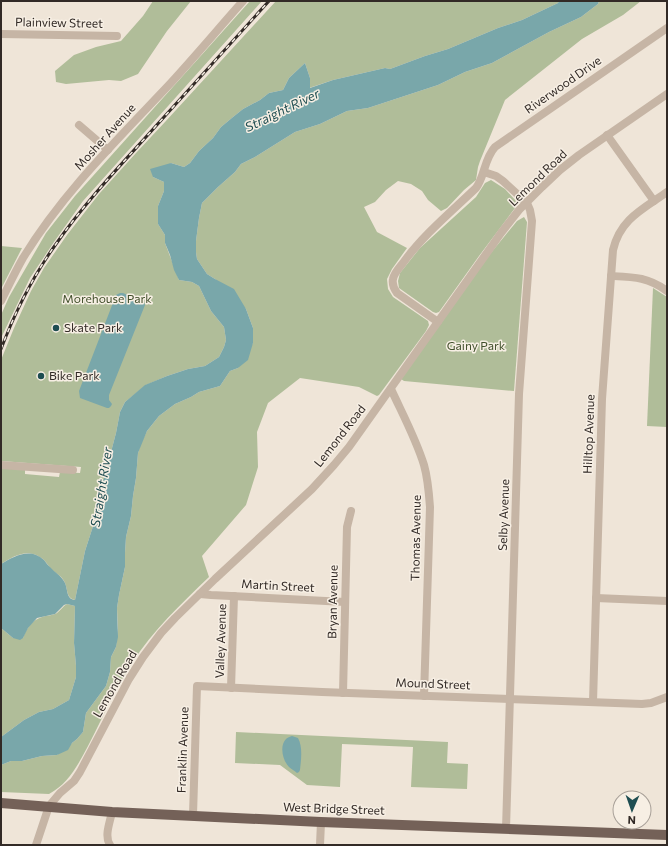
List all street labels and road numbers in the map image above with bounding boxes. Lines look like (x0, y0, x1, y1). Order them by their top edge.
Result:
street label: Plainview Street (15, 14, 103, 30)
street label: Riverwood Drive (521, 53, 603, 116)
street label: Mosher Avenue (71, 100, 138, 172)
street label: Lemond Road (505, 146, 569, 208)
street label: Hilltop Avenue (580, 394, 596, 474)
street label: Lemond Road (311, 401, 368, 469)
street label: Selby Avenue (495, 479, 511, 551)
street label: Thomas Avenue (407, 495, 423, 581)
street label: Bryan Avenue (324, 565, 340, 639)
street label: Martin Street (241, 576, 315, 594)
street label: Valley Avenue (212, 603, 228, 679)
street label: Lemond Road (89, 647, 139, 719)
street label: Mound Street (395, 675, 471, 691)
street label: Franklin Avenue (173, 707, 191, 793)
street label: West Bridge Street (283, 799, 385, 817)

